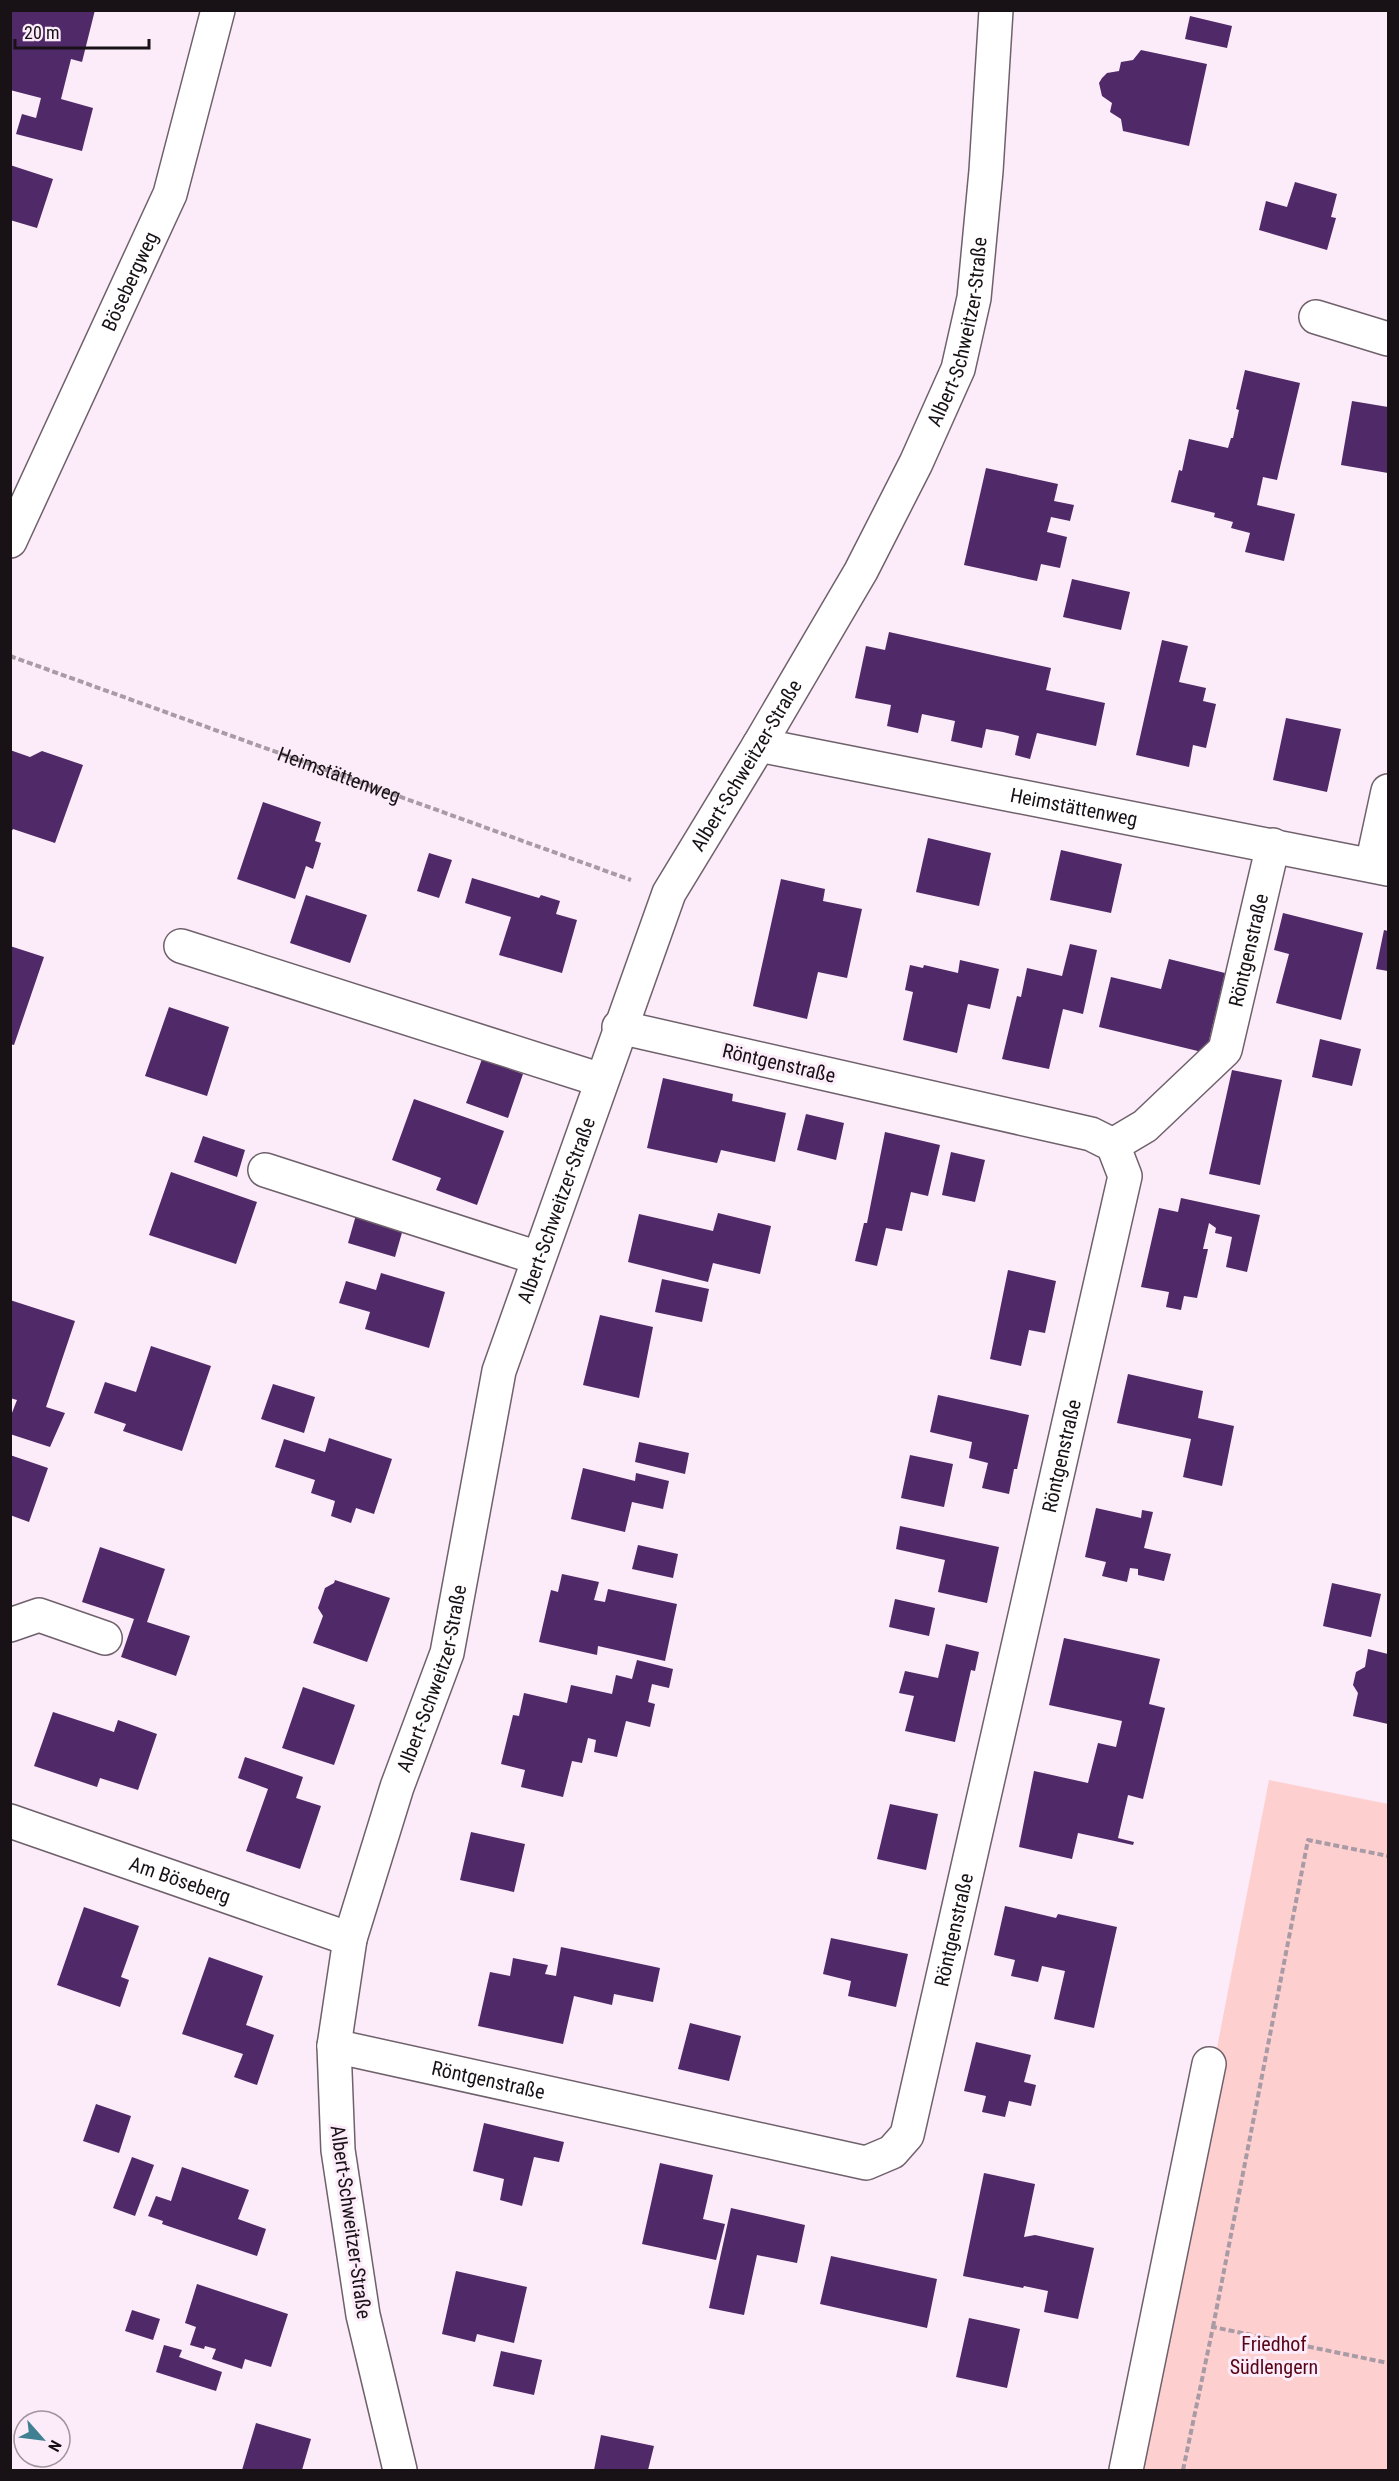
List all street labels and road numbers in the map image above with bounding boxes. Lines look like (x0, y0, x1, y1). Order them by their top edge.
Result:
street label: Bösebergweg (97, 228, 163, 335)
street label: Albert-Schweitzer-Straße (922, 236, 992, 430)
street label: Albert-Schweitzer-Straße (686, 675, 807, 855)
street label: Heimstättenweg (274, 742, 404, 808)
street label: Heimstättenweg (1008, 783, 1140, 831)
street label: Röntgenstraße (1224, 891, 1273, 1009)
street label: Röntgenstraße (720, 1038, 838, 1088)
street label: Albert-Schweitzer-Straße (512, 1114, 600, 1306)
street label: Röntgenstraße (1037, 1397, 1086, 1515)
street label: Albert-Schweitzer-Straße (392, 1583, 471, 1776)
street label: Am Böseberg (126, 1851, 234, 1909)
street label: Röntgenstraße (929, 1871, 978, 1989)
street label: Röntgenstraße (429, 2056, 547, 2104)
street label: Albert-Schweitzer-Straße (326, 2124, 376, 2320)

